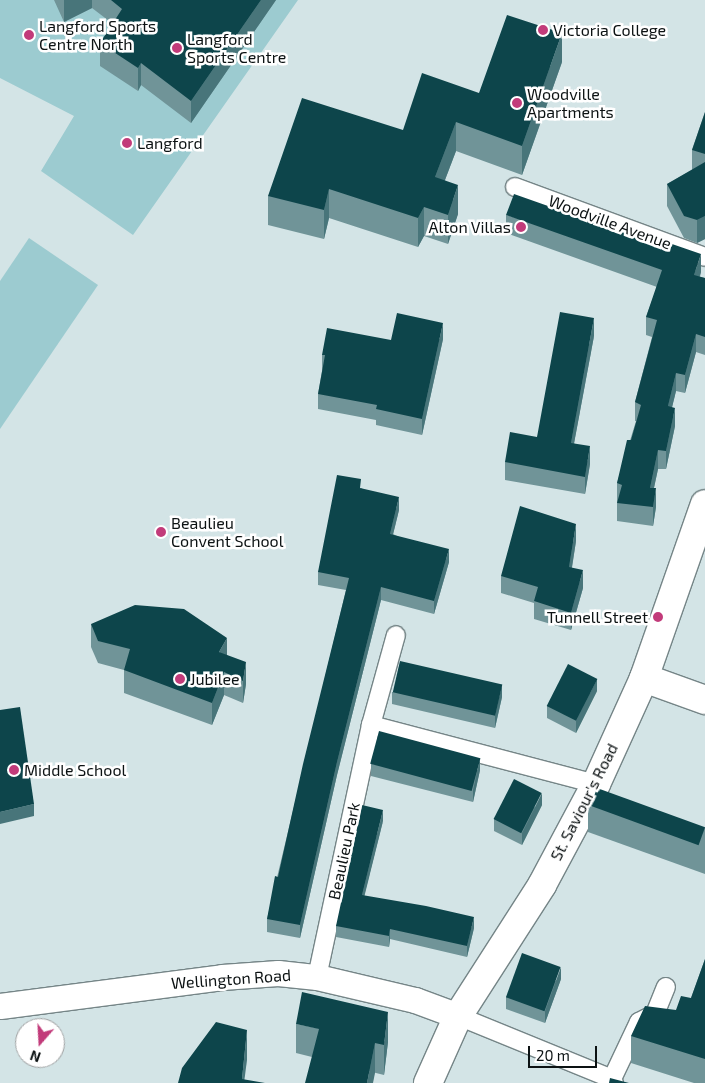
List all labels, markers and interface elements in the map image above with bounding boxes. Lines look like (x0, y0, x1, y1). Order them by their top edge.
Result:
place label: Langford Sports Centre North (39, 16, 156, 54)
place label: Victoria College (553, 20, 666, 40)
marker: Victoria College (537, 24, 549, 36)
marker: Langford Sports Centre North (23, 29, 35, 41)
place label: Langford Sports Centre (187, 29, 286, 67)
marker: Langford Sports Centre (171, 42, 183, 54)
place label: Woodville Apartments (527, 84, 614, 122)
marker: Woodville Apartments (511, 97, 523, 109)
place label: Langford (137, 133, 203, 153)
marker: Langford (121, 137, 133, 149)
street label: Woodville Avenue (546, 191, 674, 253)
place label: Alton Villas (428, 217, 511, 237)
marker: Alton Villas (515, 221, 527, 233)
place label: Beaulieu Convent School (171, 513, 283, 551)
marker: Beaulieu Convent School (155, 526, 167, 538)
place label: Tunnell Street (546, 607, 648, 627)
marker: Tunnell Street (652, 611, 664, 623)
place label: Jubilee (190, 669, 240, 689)
marker: Jubilee (174, 673, 186, 685)
street label: St. Saviour's Road (546, 740, 622, 864)
place label: Middle School (24, 760, 126, 780)
marker: Middle School (8, 764, 20, 776)
street label: Beaulieu Park (324, 801, 364, 901)
street label: Wellington Road (170, 965, 292, 993)
north arrow (15, 1018, 65, 1068)
scale bar (530, 1036, 599, 1068)
text: 20 m (536, 1046, 570, 1064)
text: N (28, 1047, 43, 1066)

